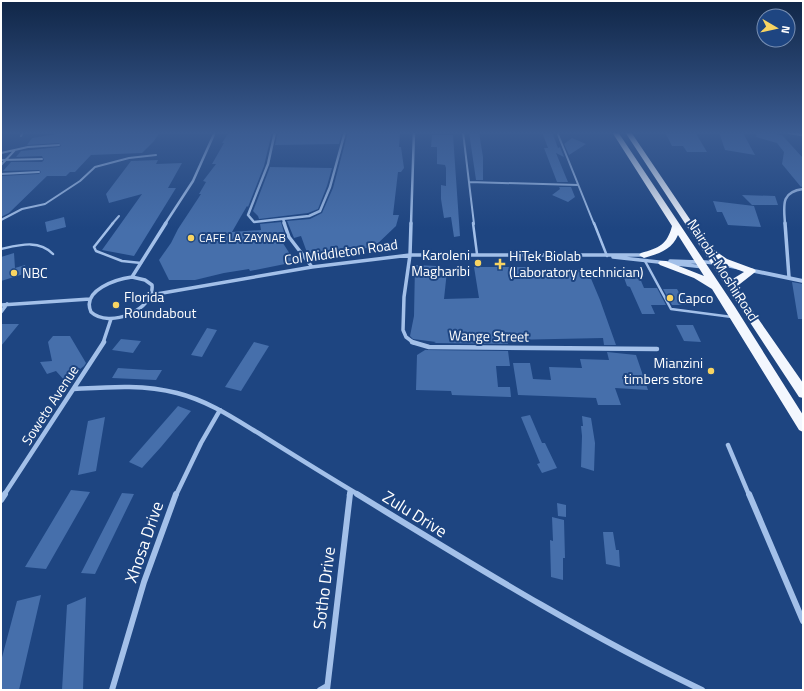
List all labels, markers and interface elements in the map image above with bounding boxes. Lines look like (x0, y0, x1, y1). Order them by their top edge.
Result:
north arrow (756, 8, 796, 48)
text: N (777, 25, 794, 35)
street label: Nairobi-Moshi Road (683, 215, 764, 325)
place label: CAFE LA ZAYNAB (199, 228, 286, 247)
marker: CAFE LA ZAYNAB (186, 233, 196, 243)
street label: Col Middleton Road (283, 233, 399, 270)
place label: Karoleni Magharibi (411, 244, 470, 281)
place label: HiTek Biolab (Laboratory technician) (509, 245, 644, 282)
marker: Karoleni Magharibi (473, 258, 483, 268)
marker: HiTek Biolab (Laboratory technician) (494, 258, 506, 270)
place label: NBC (22, 262, 48, 283)
marker: NBC (9, 268, 19, 278)
place label: Florida Roundabout (124, 286, 196, 323)
place label: Capco (678, 287, 713, 308)
marker: Capco (665, 293, 675, 303)
marker: Florida Roundabout (111, 300, 121, 310)
street label: Wange Street (449, 324, 529, 347)
place label: Mianzini timbers store (624, 352, 703, 389)
street label: Soweto Avenue (16, 361, 83, 449)
marker: Mianzini timbers store (706, 366, 716, 376)
street label: Zulu Drive (378, 484, 452, 544)
street label: Xhosa Drive (118, 498, 170, 586)
street label: Sotho Drive (306, 545, 342, 631)

